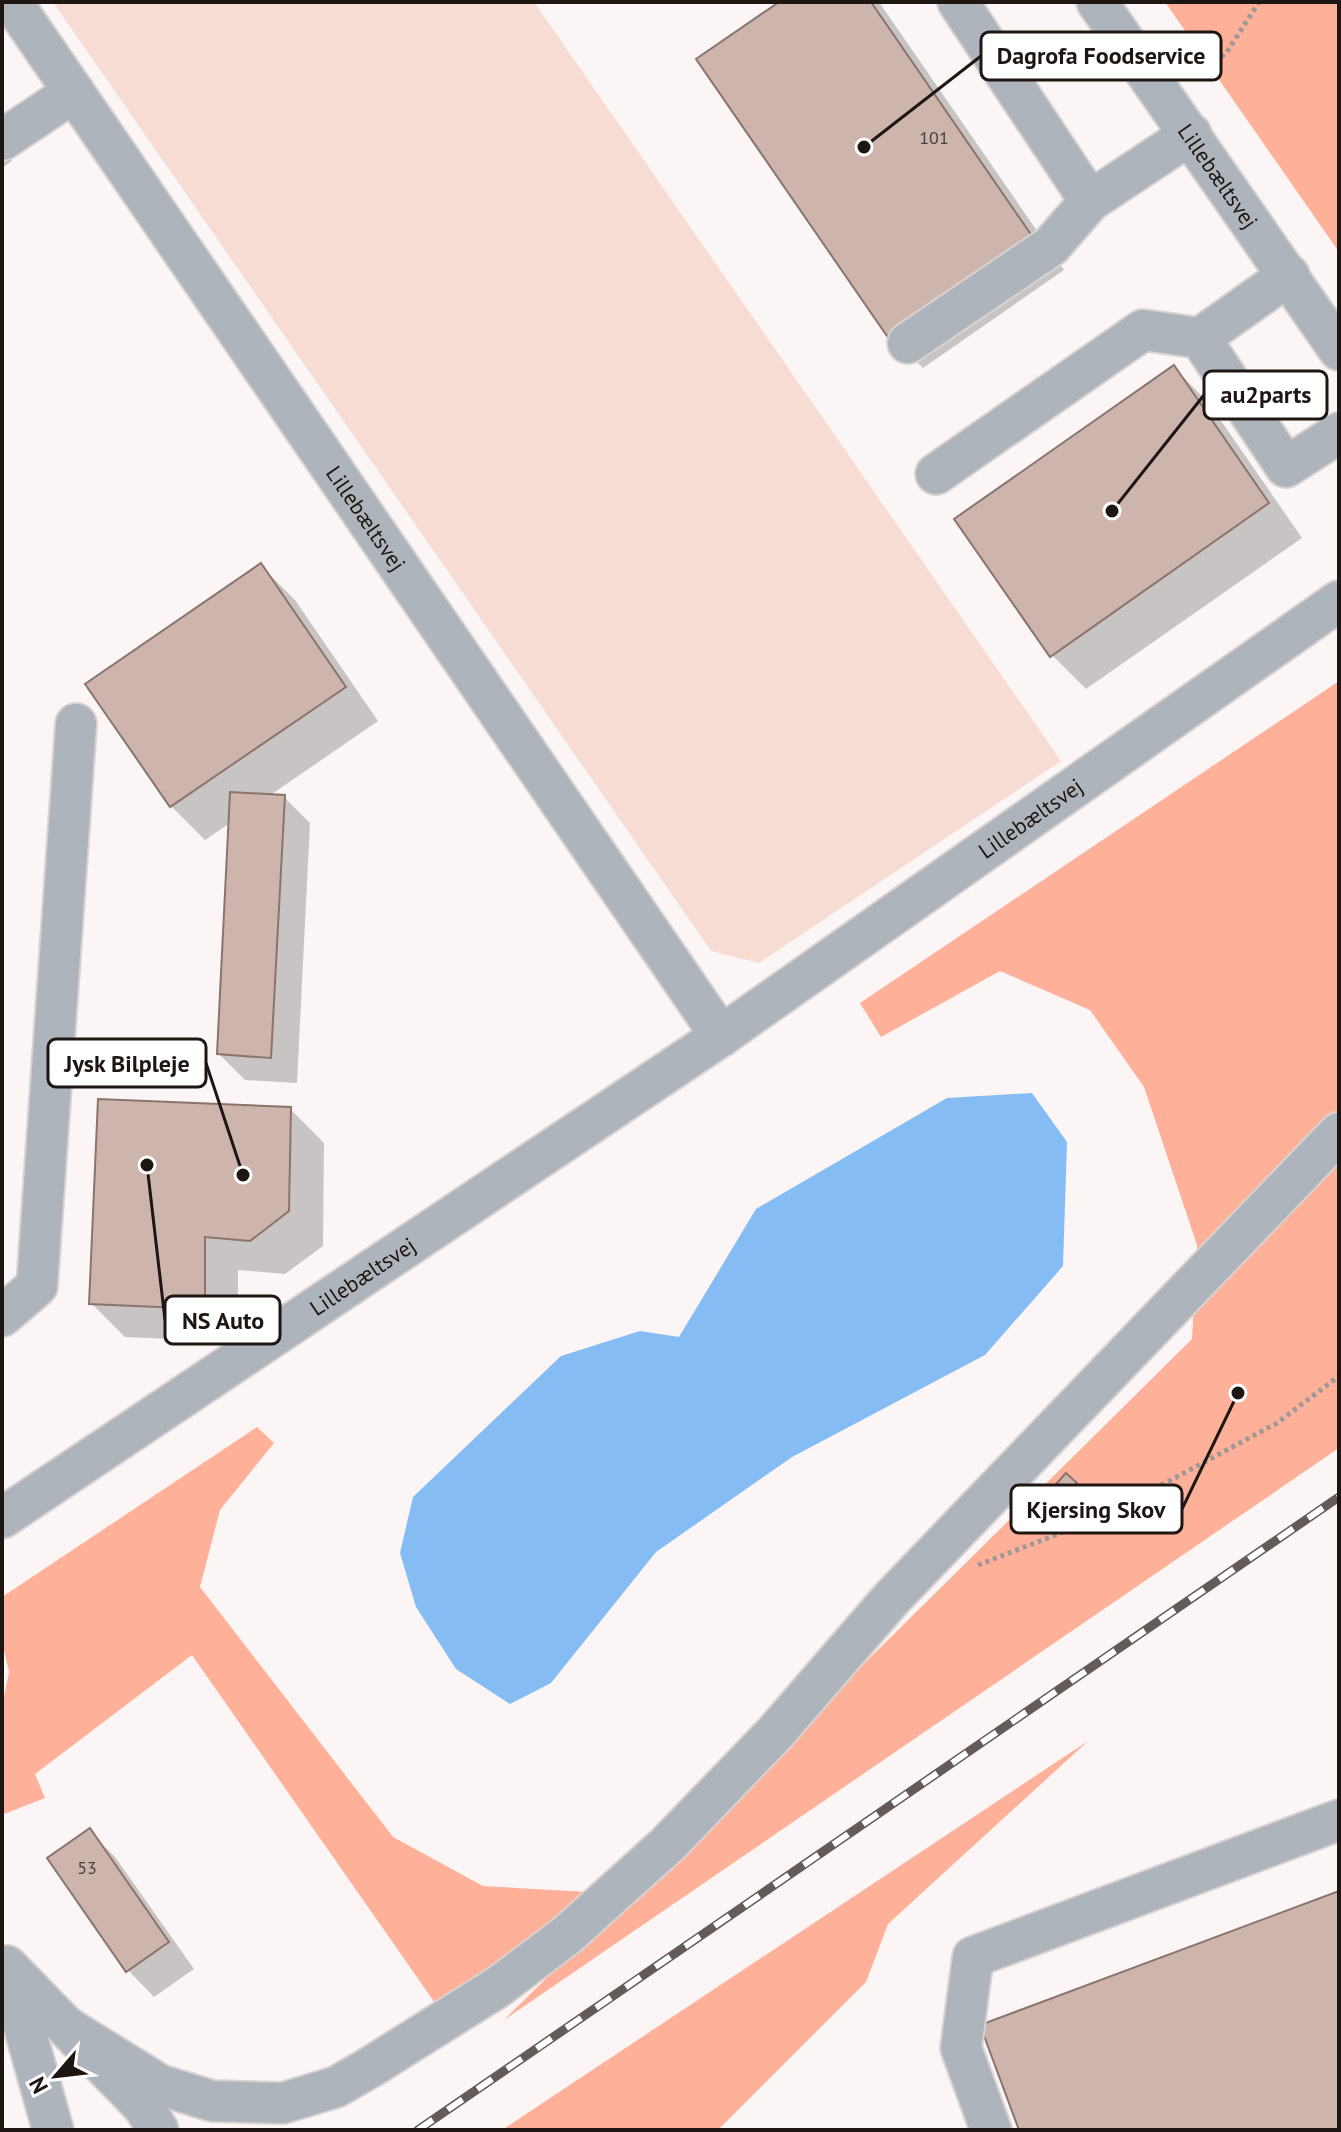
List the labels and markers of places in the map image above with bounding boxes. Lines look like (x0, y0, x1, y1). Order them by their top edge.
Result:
callout: Dagrofa Foodservice (981, 32, 1221, 80)
callout: au2parts (1204, 371, 1327, 419)
callout: Jysk Bilpleje (48, 1039, 206, 1087)
callout: NS Auto (165, 1296, 280, 1344)
callout: Kjersing Skov (1011, 1485, 1182, 1533)

